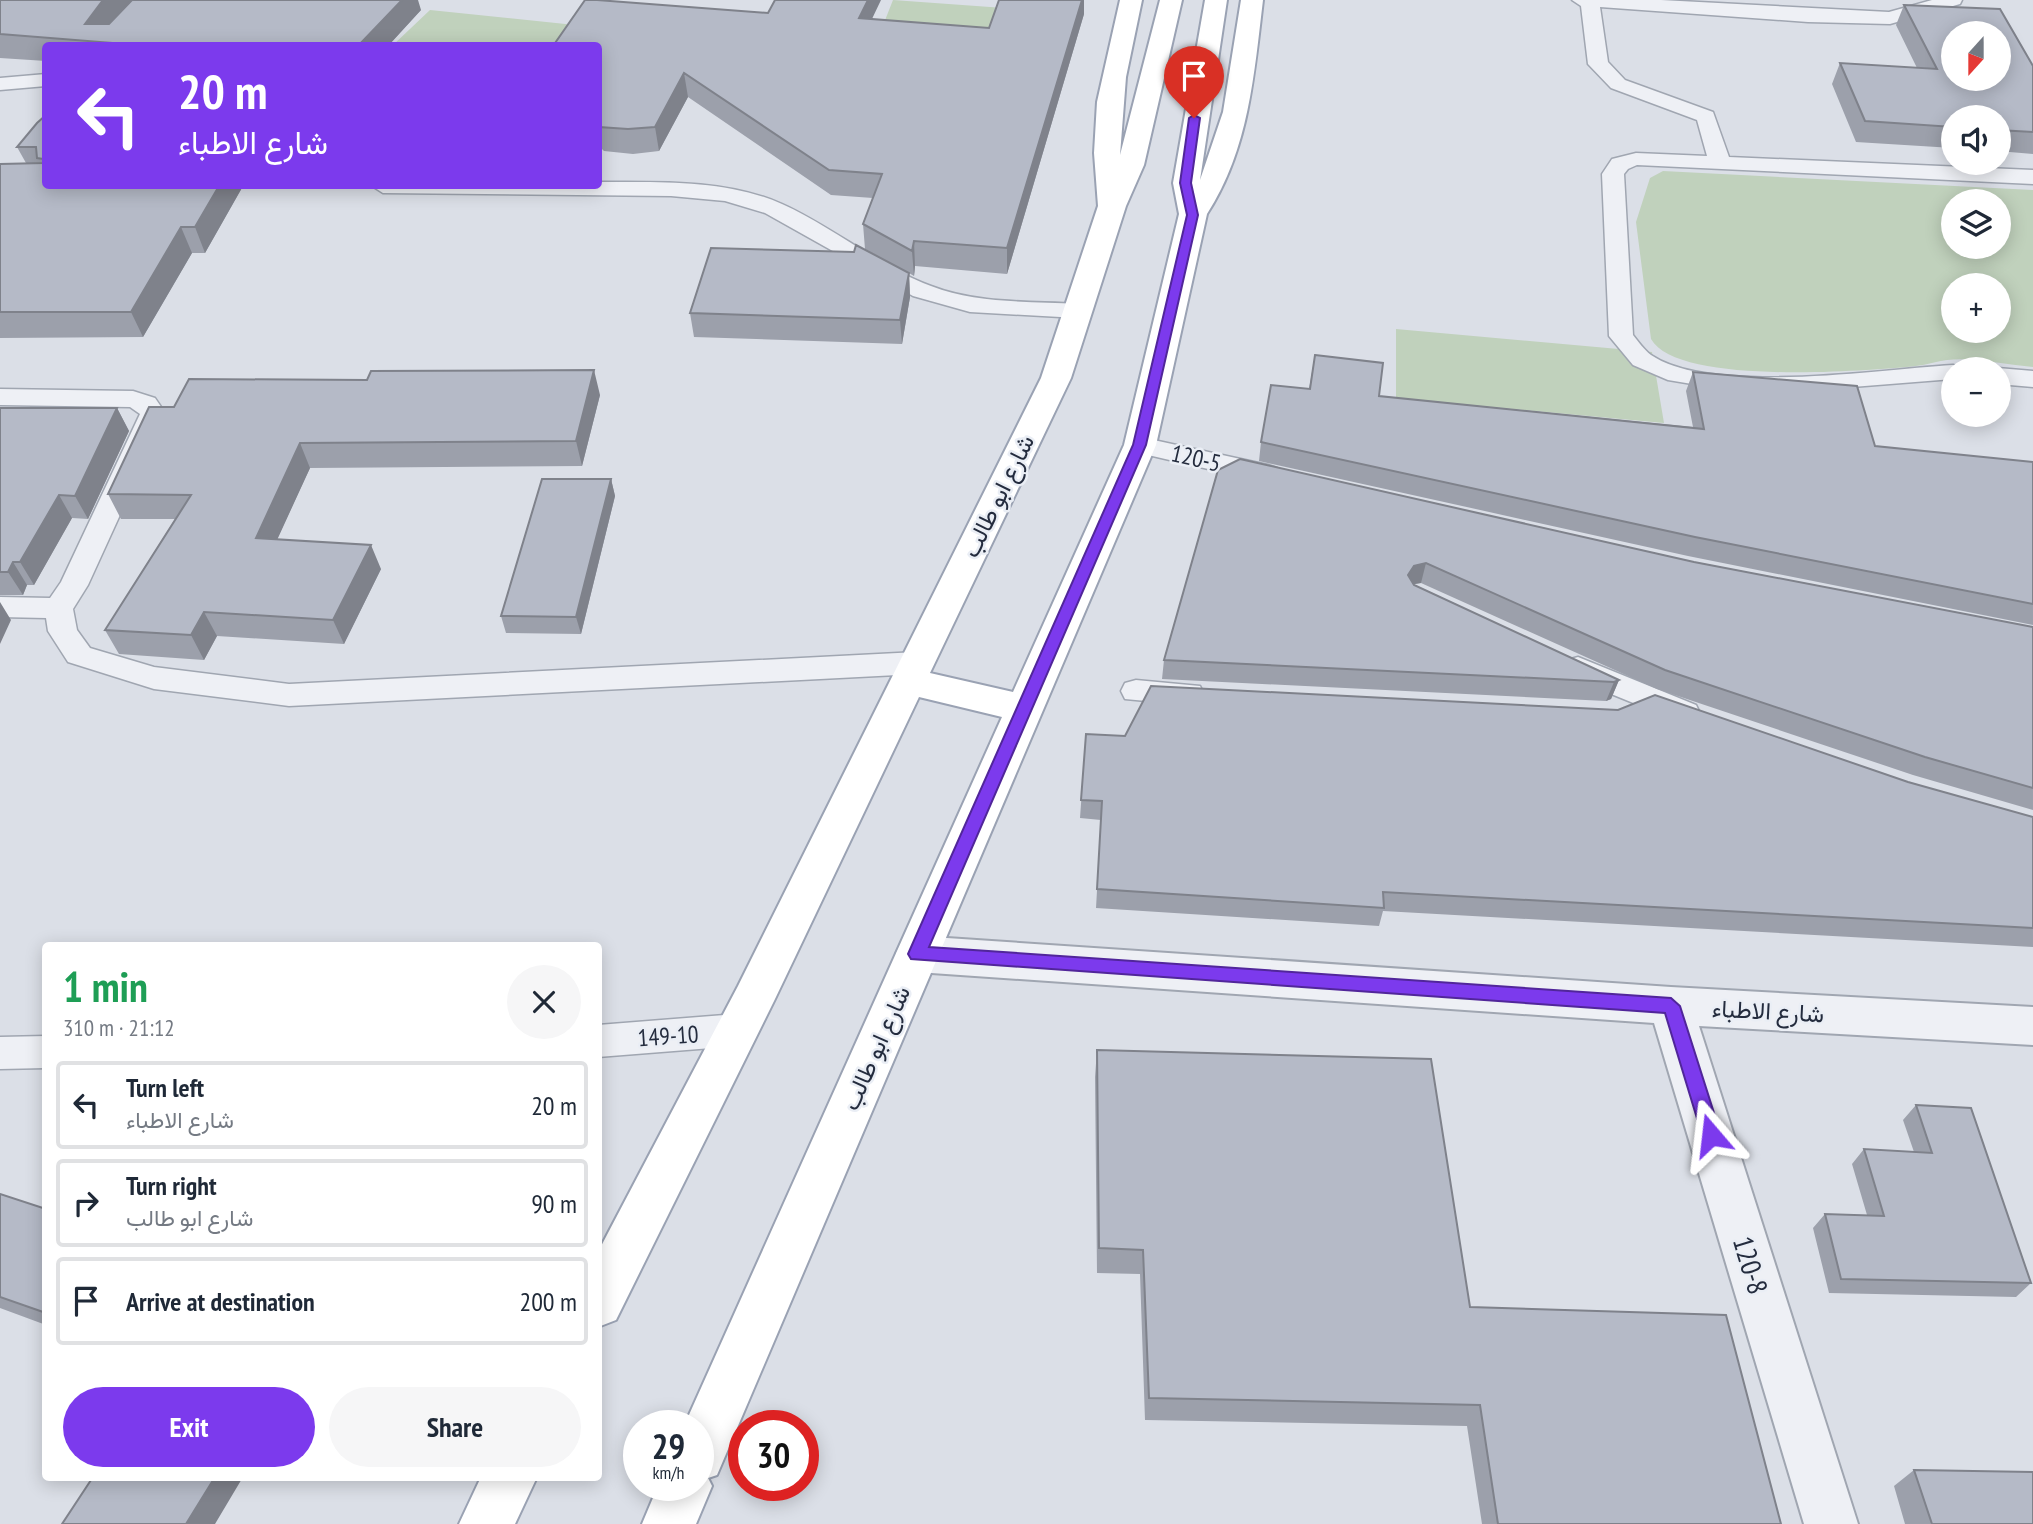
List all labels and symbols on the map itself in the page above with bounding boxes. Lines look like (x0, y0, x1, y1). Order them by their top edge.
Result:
north arrow (1941, 21, 2011, 91)
pin (1164, 46, 1224, 118)
street label: شارع ابو طالب (955, 429, 1042, 563)
street label: 120-5 (1168, 437, 1224, 479)
street label: شارع ابو طالب (835, 981, 918, 1115)
street label: شارع الاطباء (1711, 993, 1825, 1030)
street label: 149-10 (637, 1018, 699, 1054)
position arrow (1674, 1098, 1748, 1172)
street label: 120-8 (1725, 1232, 1777, 1298)
speed limit sign: 30 (728, 1410, 819, 1501)

